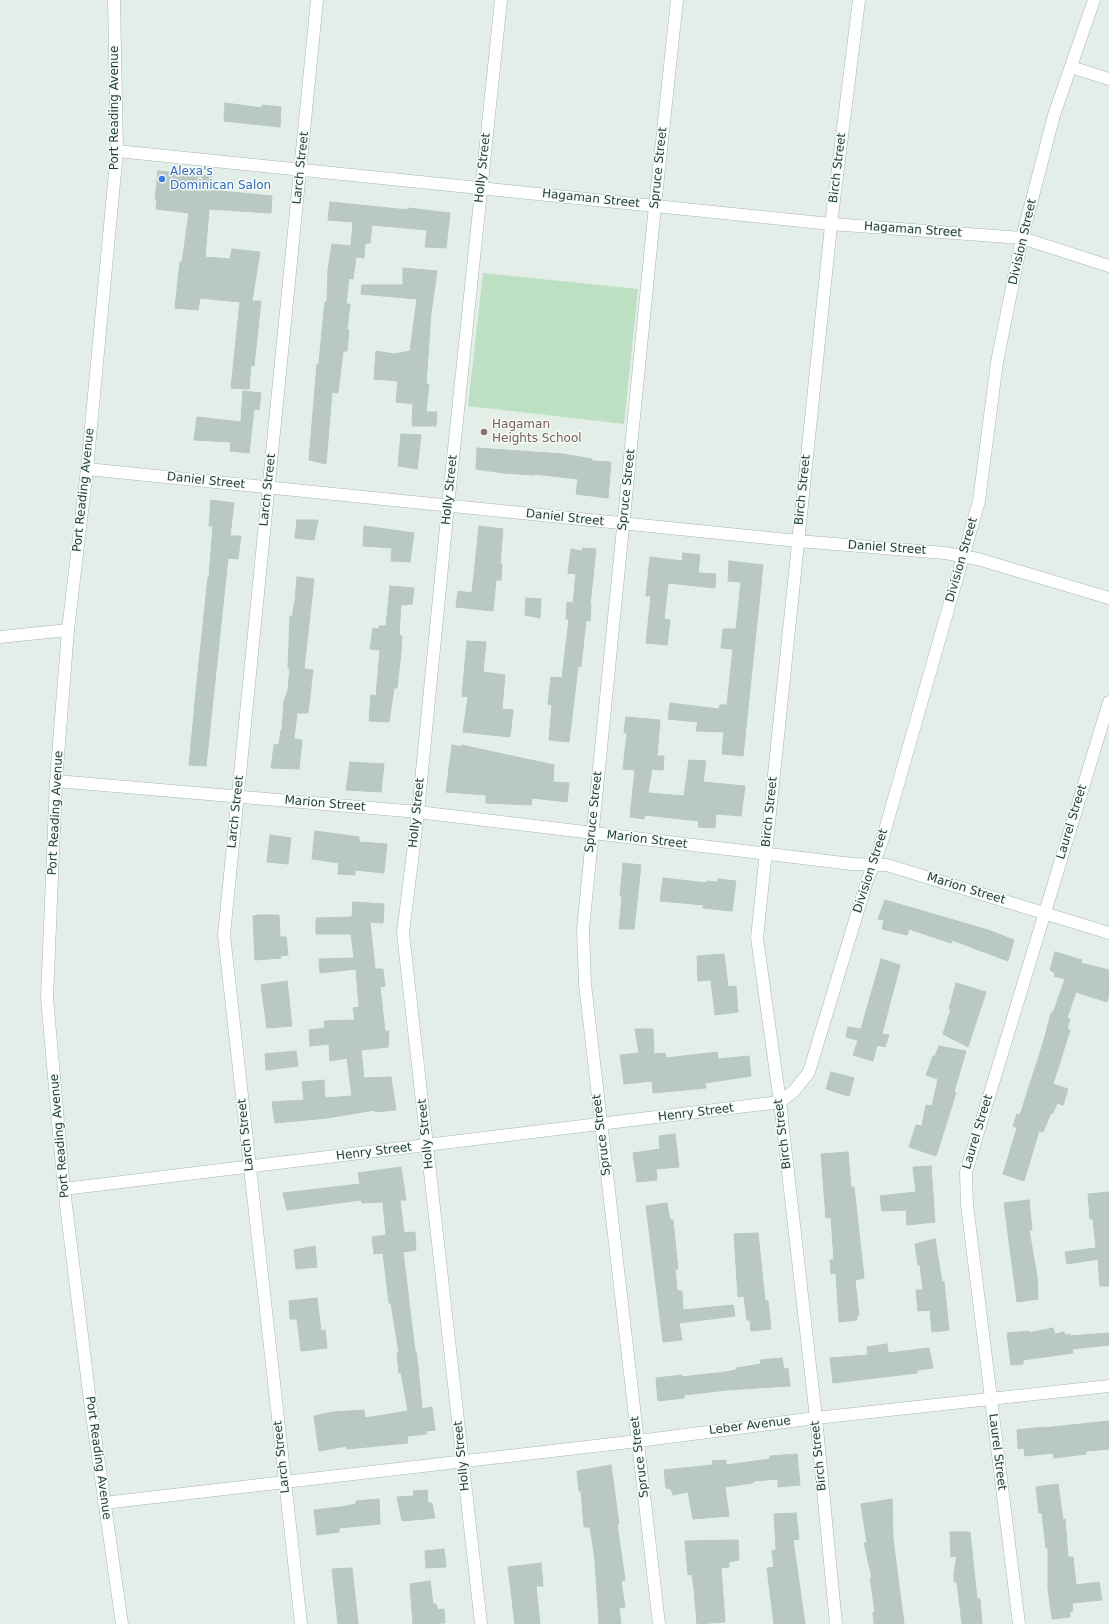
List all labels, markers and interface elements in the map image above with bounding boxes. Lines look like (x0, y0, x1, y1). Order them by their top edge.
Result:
street label: Port Reading Avenue (108, 46, 122, 170)
street label: Spruce Street (648, 126, 670, 210)
street label: Larch Street (290, 131, 312, 205)
street label: Holly Street (472, 132, 494, 204)
street label: Birch Street (827, 132, 849, 204)
place label: Alexa's Dominican Salon (170, 165, 271, 193)
marker: Alexa's Dominican Salon (157, 174, 167, 184)
street label: Hagaman Street (541, 187, 641, 211)
street label: Division Street (1006, 198, 1040, 286)
street label: Hagaman Street (863, 219, 963, 241)
place label: Hagaman Heights School (492, 418, 582, 446)
street label: Port Reading Avenue (70, 427, 98, 553)
marker: Hagaman Heights School (479, 427, 489, 437)
street label: Spruce Street (616, 448, 638, 532)
street label: Larch Street (257, 453, 279, 527)
street label: Holly Street (439, 454, 461, 526)
street label: Birch Street (792, 454, 814, 526)
street label: Daniel Street (166, 470, 246, 492)
street label: Daniel Street (525, 507, 605, 529)
street label: Division Street (943, 516, 981, 604)
street label: Daniel Street (847, 538, 927, 558)
street label: Port Reading Avenue (46, 750, 66, 876)
street label: Spruce Street (583, 770, 605, 854)
street label: Larch Street (225, 775, 247, 849)
street label: Birch Street (759, 776, 781, 848)
street label: Holly Street (406, 777, 428, 849)
street label: Laurel Street (1054, 783, 1090, 861)
street label: Marion Street (284, 793, 366, 815)
street label: Division Street (851, 827, 891, 915)
street label: Marion Street (606, 828, 688, 852)
street label: Marion Street (925, 870, 1007, 908)
street label: Port Reading Avenue (47, 1073, 73, 1199)
street label: Spruce Street (590, 1093, 614, 1177)
street label: Laurel Street (960, 1093, 996, 1171)
street label: Larch Street (235, 1098, 257, 1172)
street label: Holly Street (415, 1098, 437, 1170)
street label: Birch Street (772, 1098, 794, 1170)
street label: Henry Street (657, 1101, 735, 1125)
street label: Henry Street (335, 1140, 413, 1164)
street label: Port Reading Avenue (82, 1395, 114, 1521)
street label: Laurel Street (985, 1413, 1009, 1491)
street label: Leber Avenue (708, 1414, 792, 1438)
street label: Spruce Street (628, 1415, 652, 1499)
street label: Larch Street (271, 1420, 293, 1494)
street label: Holly Street (451, 1420, 473, 1492)
street label: Birch Street (808, 1420, 830, 1492)

